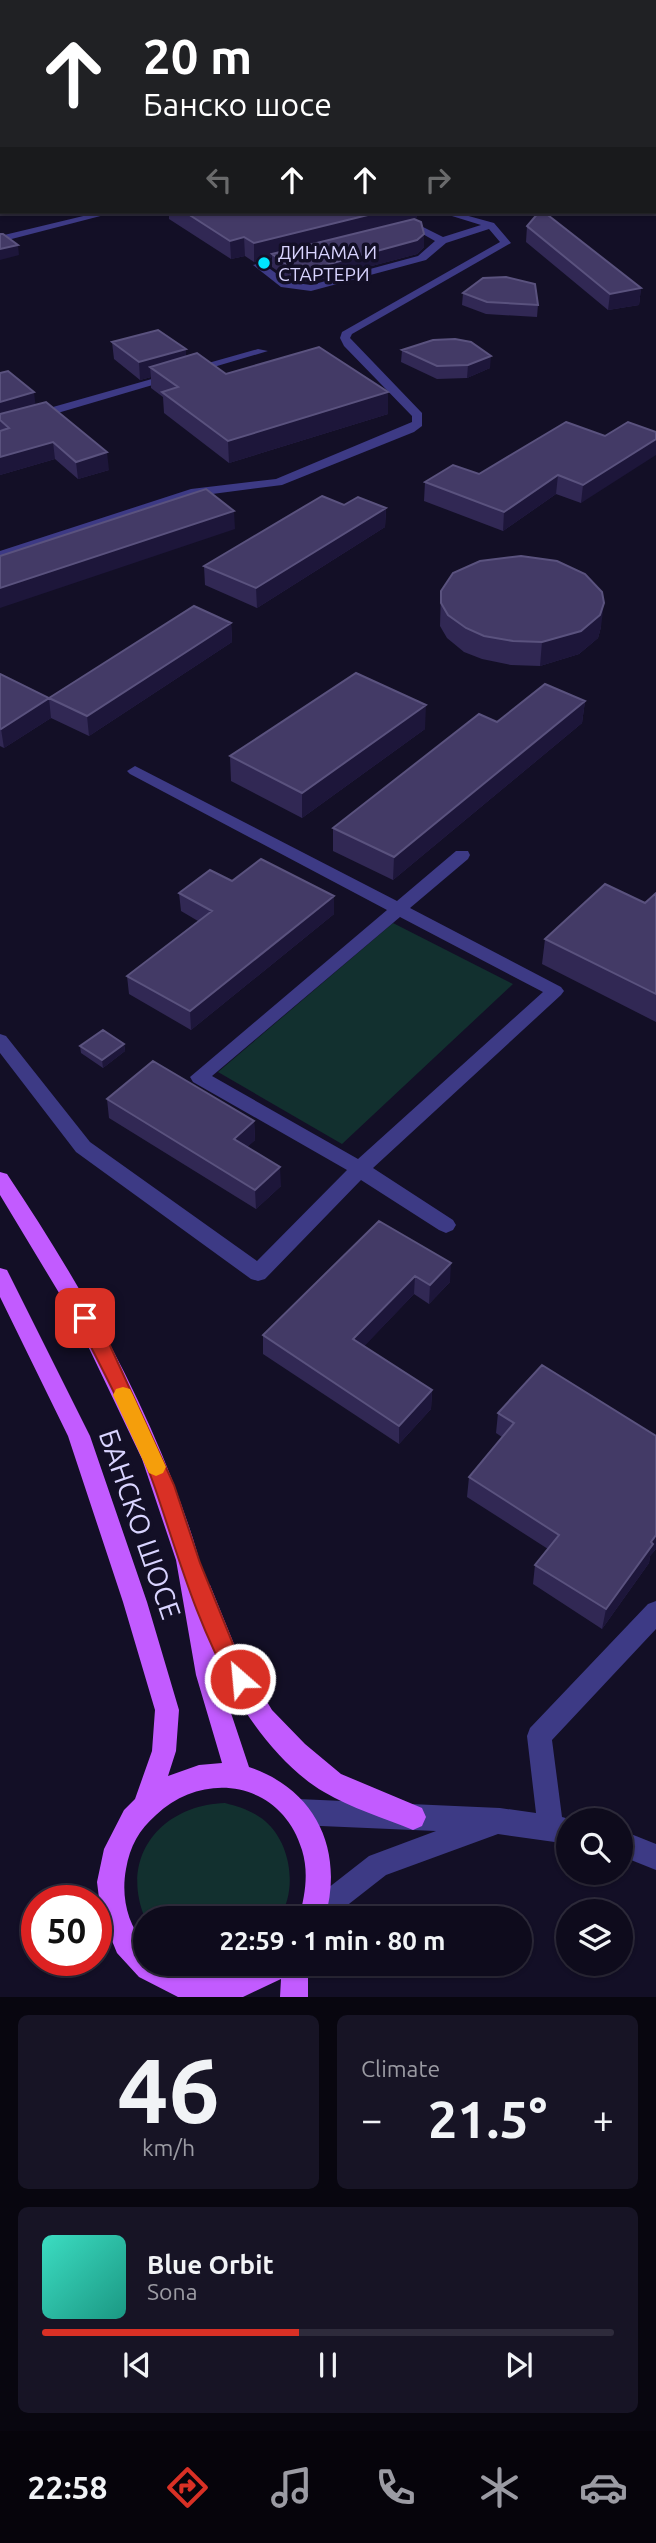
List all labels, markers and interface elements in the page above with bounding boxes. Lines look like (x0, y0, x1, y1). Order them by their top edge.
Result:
icon: ahead (28, 28, 119, 119)
text: 20 m (143, 28, 252, 83)
text: Банско шосе (143, 86, 332, 122)
icon: left (200, 161, 238, 199)
icon: ahead (273, 161, 311, 199)
icon: ahead (346, 161, 384, 199)
icon: right (419, 161, 457, 199)
place label: ДИНАМА И СТАРТЕРИ (278, 241, 377, 285)
marker: ДИНАМА И СТАРТЕРИ (256, 255, 272, 271)
pin (55, 1288, 115, 1348)
icon: arrive (66, 1299, 104, 1337)
street label: БАНСКО ШОСЕ (94, 1425, 187, 1623)
position arrow (203, 1642, 277, 1716)
map controls (556, 1808, 633, 1976)
button: search (556, 1808, 633, 1885)
speed limit sign: 50 (21, 1885, 112, 1976)
button: layers (556, 1899, 633, 1976)
text: 22:59 · 1 min · 80 m (219, 1926, 446, 1955)
text: 46 (117, 2038, 220, 2140)
text: Climate (361, 2056, 440, 2081)
text: 21.5° (428, 2090, 547, 2148)
text: − (361, 2098, 382, 2140)
text: + (593, 2098, 614, 2140)
text: km/h (142, 2135, 195, 2160)
text: Blue Orbit (147, 2250, 274, 2279)
text: Sona (147, 2279, 197, 2304)
icon: previous (118, 2346, 156, 2384)
icon: pause (309, 2346, 347, 2384)
icon: next (500, 2346, 538, 2384)
icon: directions (163, 2463, 212, 2512)
icon: music (267, 2463, 316, 2512)
icon: phone (371, 2463, 420, 2512)
icon: climate (475, 2463, 524, 2512)
icon: car (579, 2463, 628, 2512)
text: 22:58 (28, 2469, 108, 2505)

